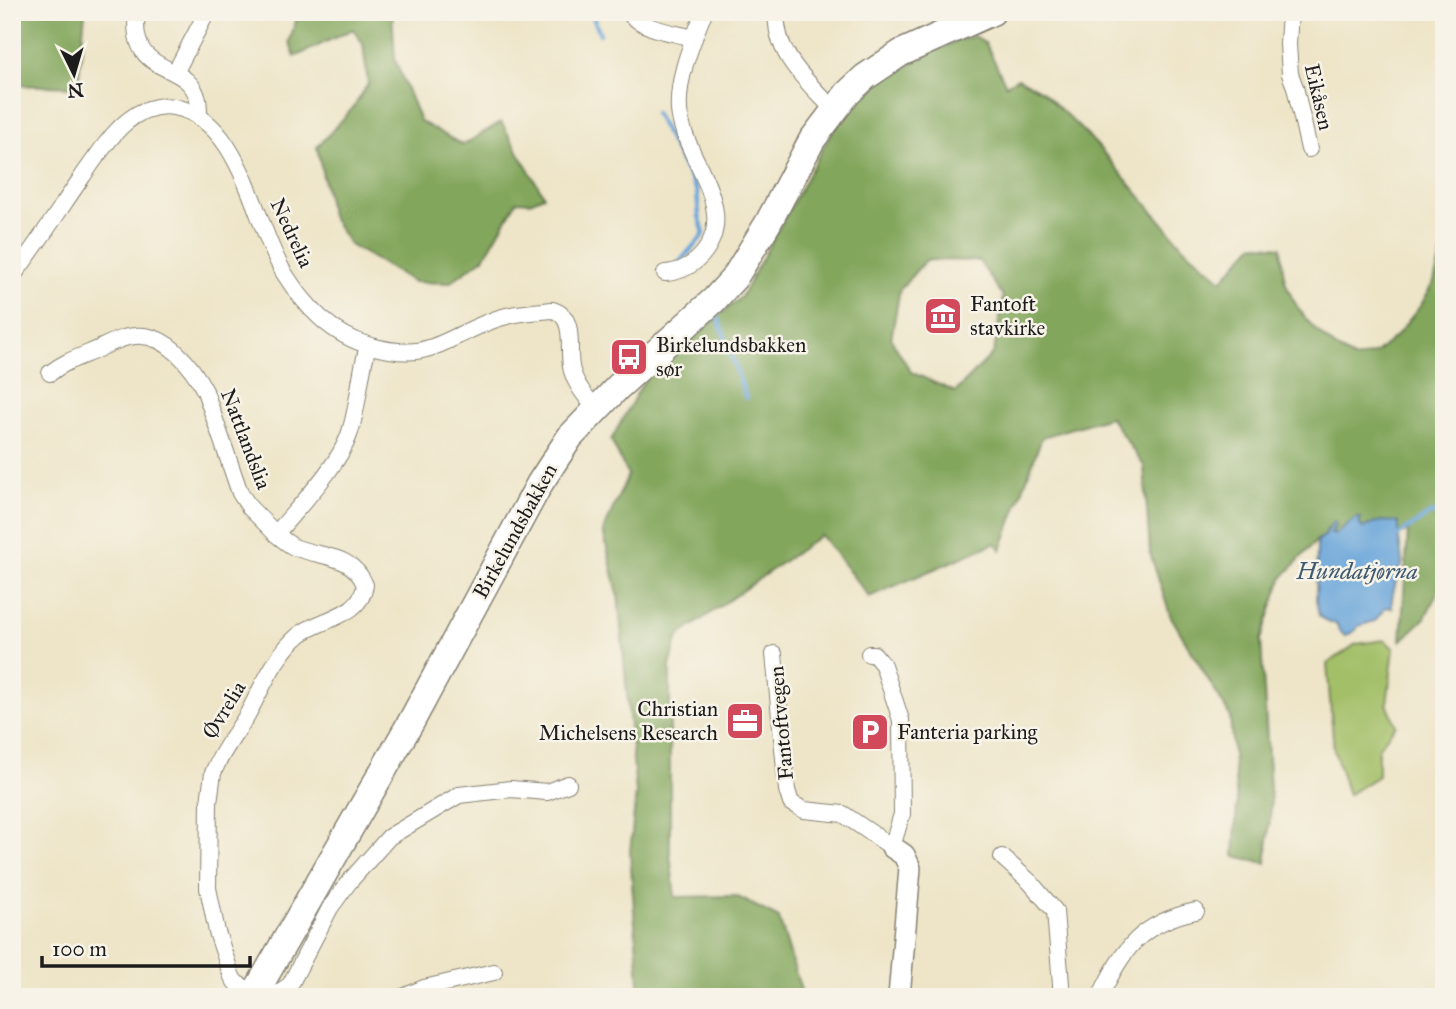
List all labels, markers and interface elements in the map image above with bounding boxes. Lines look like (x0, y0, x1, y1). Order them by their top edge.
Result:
north arrow (38, 38, 108, 108)
street label: Eikåsen (1299, 61, 1339, 133)
text: N (66, 78, 84, 103)
street label: Nedrelia (265, 194, 319, 272)
place label: Fantoft stavkirke (970, 291, 1046, 341)
museum icon: Fantoft stavkirke (922, 295, 964, 337)
place label: Birkelundsbakken sør (656, 332, 806, 382)
bus stop icon: Birkelundsbakken sør (608, 336, 650, 378)
street label: Nattlandslia (215, 385, 277, 493)
street label: Birkelundsbakken (467, 459, 563, 603)
water label: Hundatjørna (1295, 557, 1418, 585)
street label: Fantoftvegen (763, 665, 799, 781)
street label: Øvrelia (197, 676, 251, 744)
place label: Christian Michelsens Research (539, 696, 718, 746)
office icon: Christian Michelsens Research (724, 700, 766, 742)
parking icon: Fanteria parking (849, 711, 891, 753)
place label: Fanteria parking (897, 719, 1038, 745)
scale bar (42, 925, 250, 969)
text: 100 m (52, 936, 107, 962)

